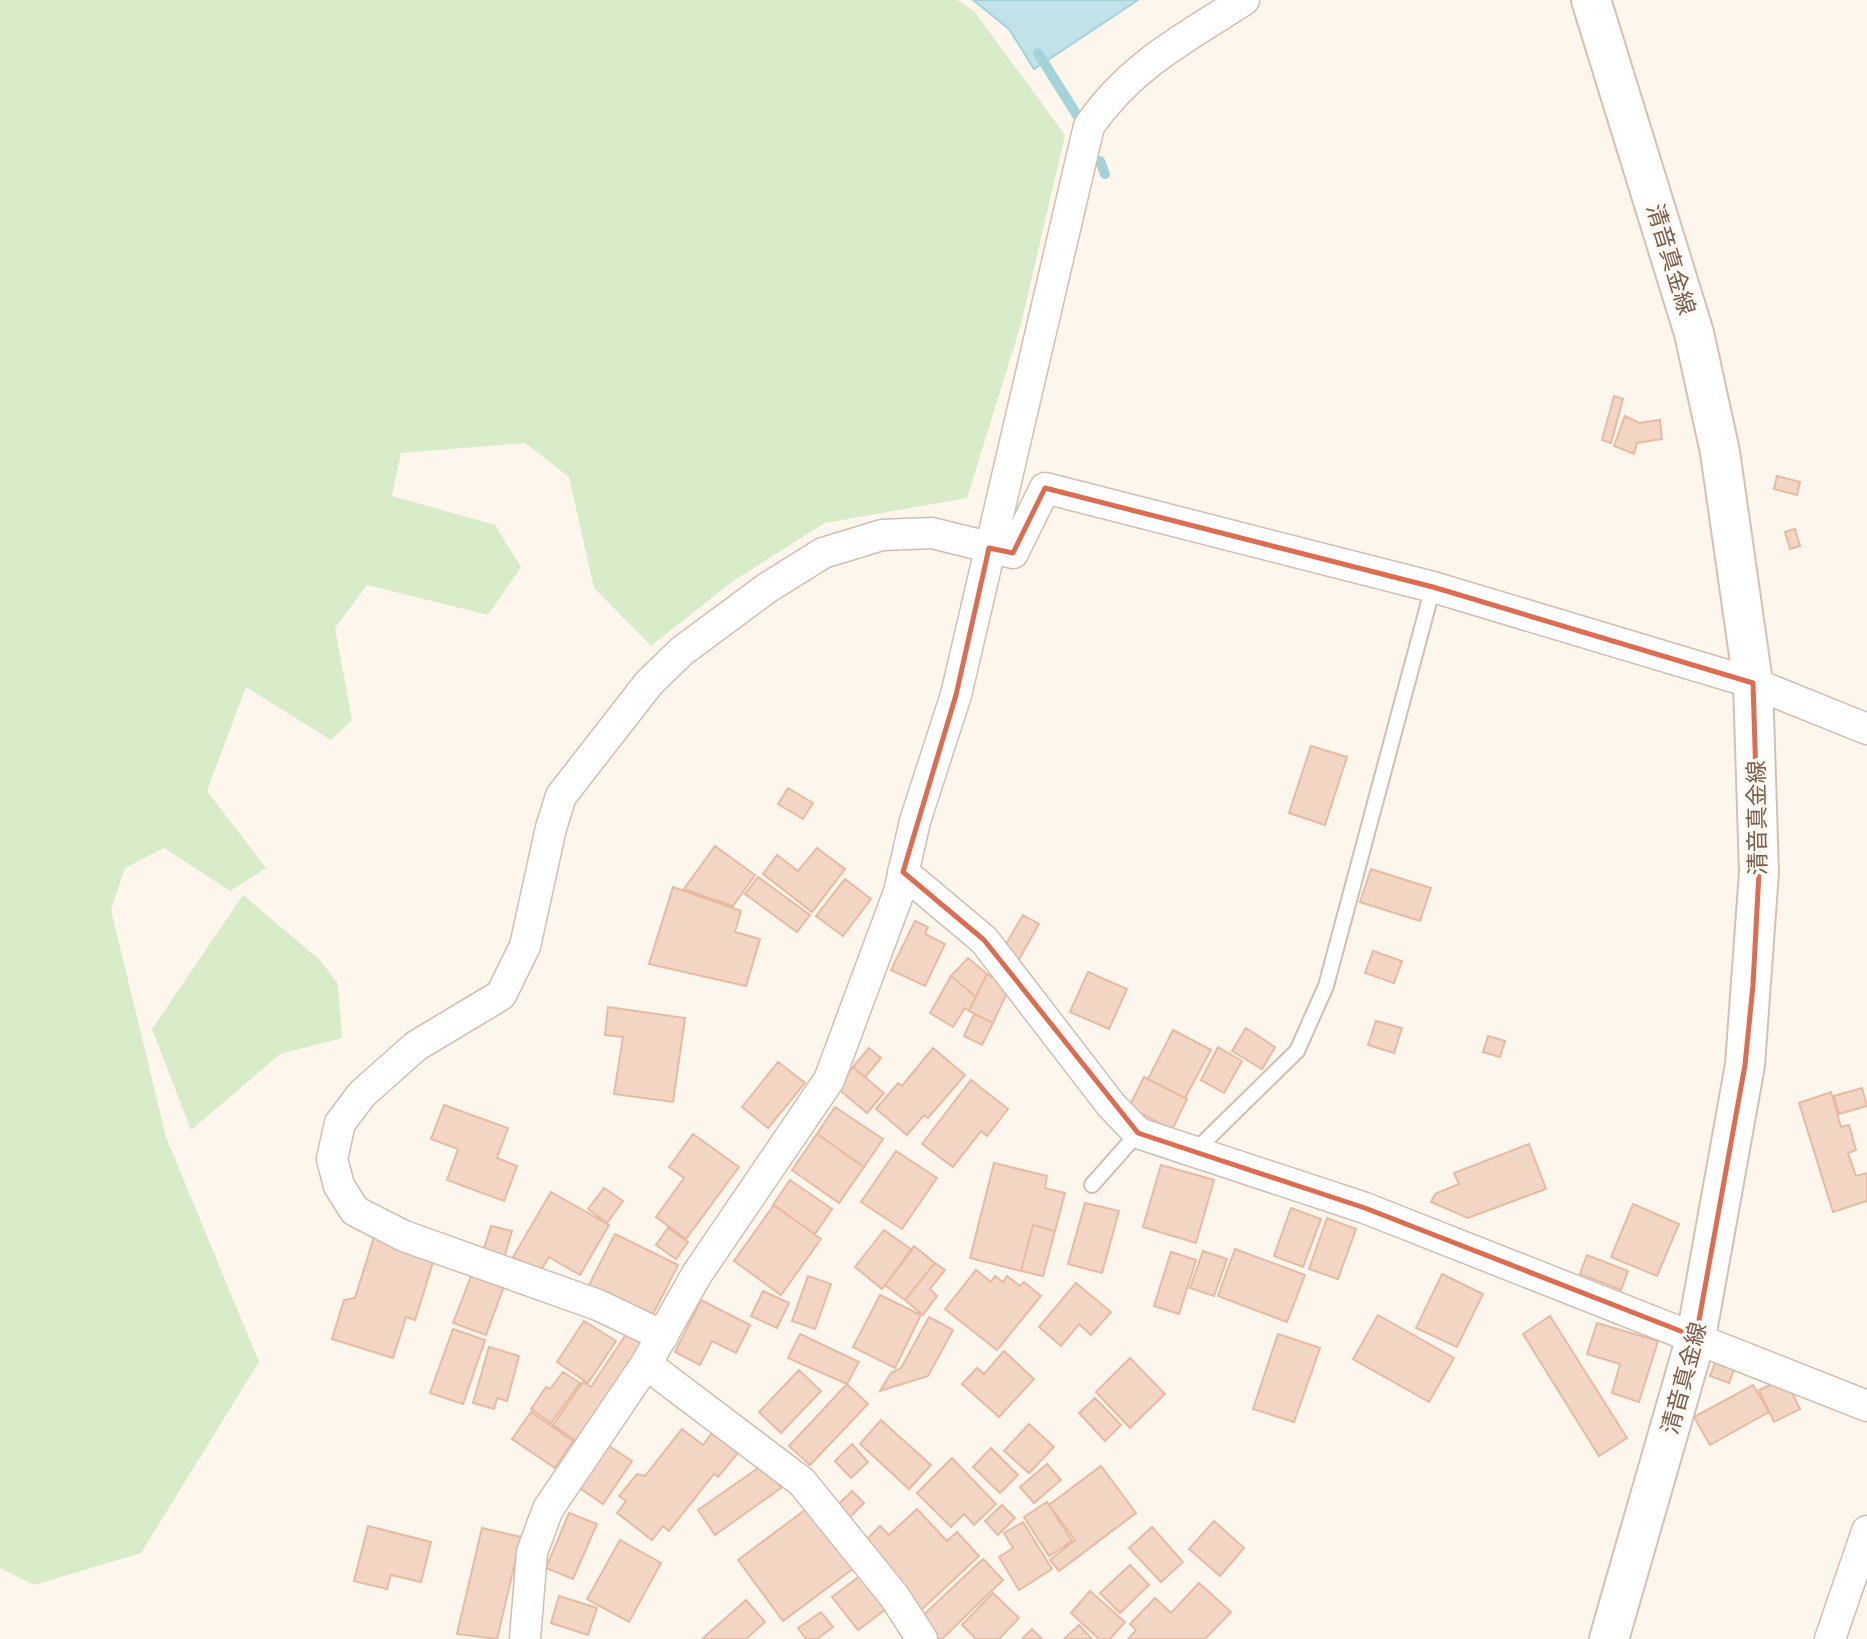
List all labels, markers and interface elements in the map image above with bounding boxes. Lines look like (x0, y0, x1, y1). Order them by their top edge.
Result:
street label: 清音真金線 (1642, 200, 1702, 318)
street label: 清音真金線 (1741, 760, 1771, 876)
street label: 清音真金線 (1655, 1319, 1711, 1437)

